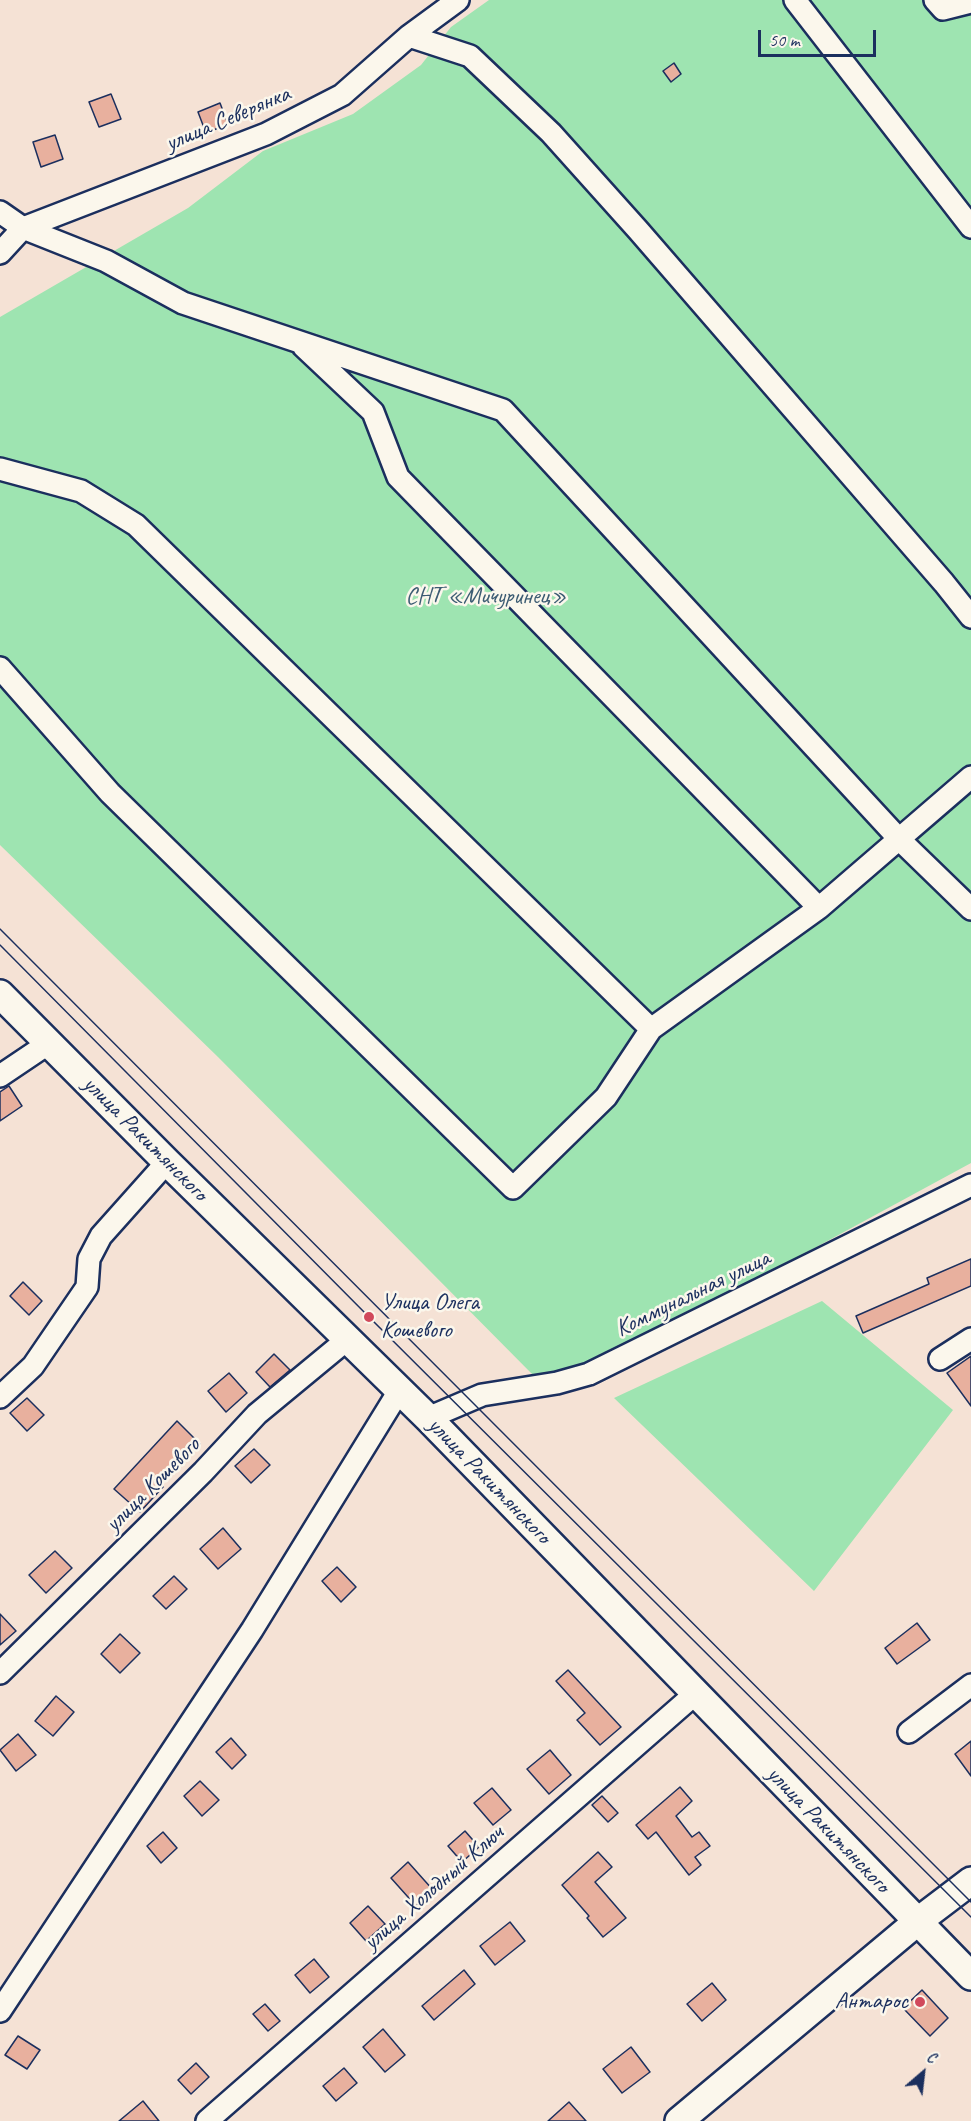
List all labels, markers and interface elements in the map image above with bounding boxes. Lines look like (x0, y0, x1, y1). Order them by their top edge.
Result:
scale bar (761, 18, 880, 56)
text: 50 m (769, 29, 800, 51)
street label: улица Северянка (161, 80, 295, 158)
park label: СНТ «Мичуринец» (406, 583, 566, 611)
street label: улица Ракитянского (76, 1070, 214, 1208)
street label: Коммунальная улица (611, 1244, 775, 1344)
place label: Улица Олега Кошевого (381, 1289, 479, 1345)
marker: Улица Олега Кошевого (362, 1310, 376, 1324)
street label: улица Ракитянского (421, 1412, 557, 1550)
street label: улица Кошевого (99, 1431, 207, 1539)
street label: улица Ракитянского (760, 1761, 896, 1899)
street label: улица Холодный Ключ (358, 1819, 510, 1957)
place label: Антарос (835, 1988, 908, 2016)
marker: Антарос (913, 1995, 927, 2009)
north arrow (893, 2043, 953, 2103)
text: С (923, 2046, 940, 2068)

